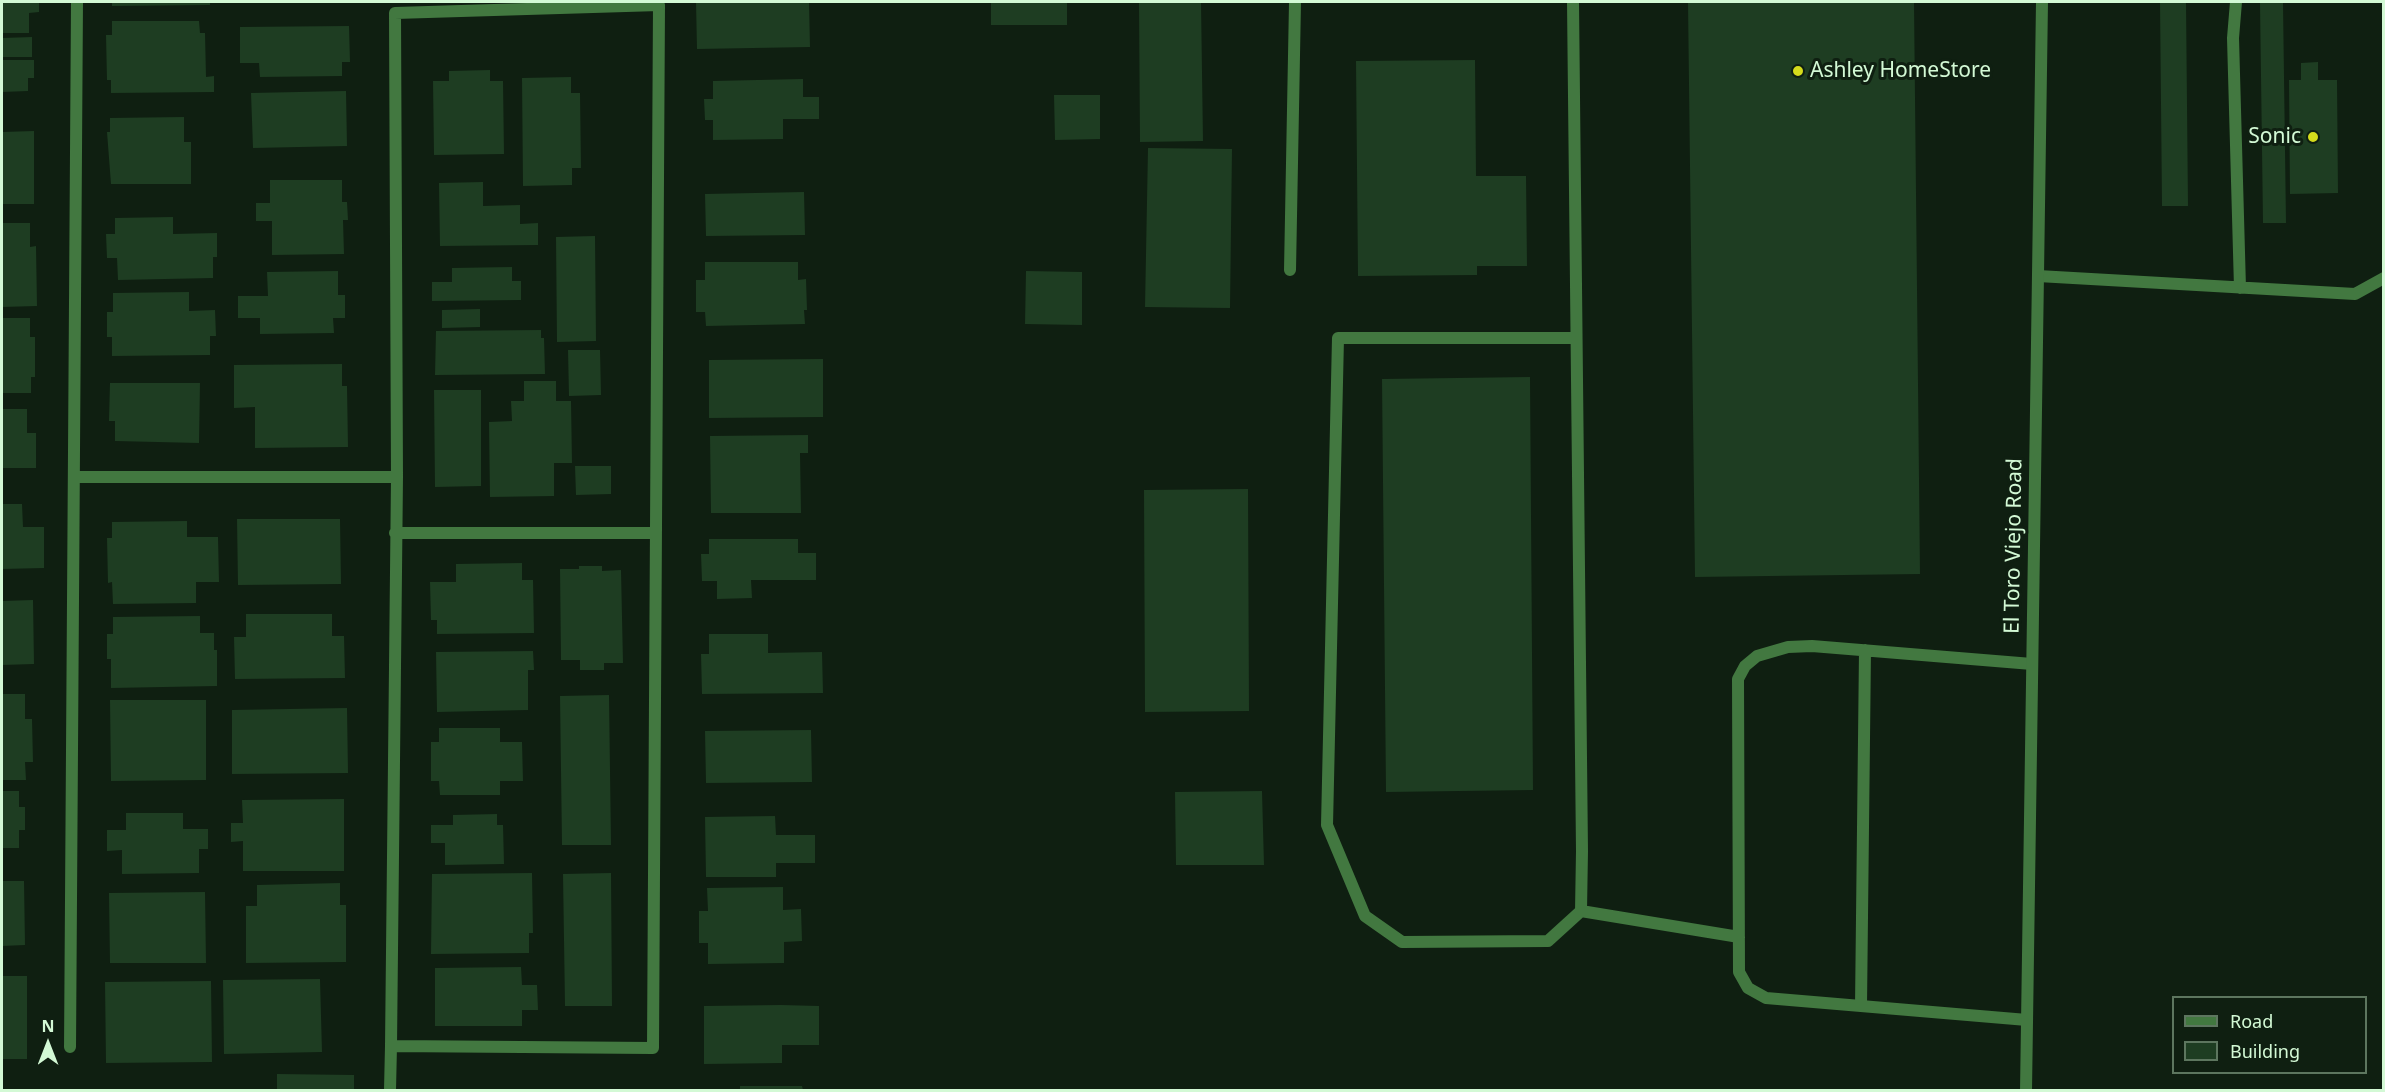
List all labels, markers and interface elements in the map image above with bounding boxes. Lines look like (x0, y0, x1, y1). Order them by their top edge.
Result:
place label: Ashley HomeStore (1810, 58, 1991, 84)
marker: Ashley HomeStore (1791, 64, 1805, 78)
place label: Sonic (2248, 124, 2301, 150)
marker: Sonic (2306, 130, 2320, 144)
street label: El Toro Viejo Road (2000, 458, 2028, 634)
legend (2172, 996, 2367, 1074)
text: Road (2230, 1009, 2273, 1033)
north arrow (18, 1014, 78, 1074)
text: N (41, 1015, 55, 1037)
text: Building (2230, 1039, 2300, 1063)

